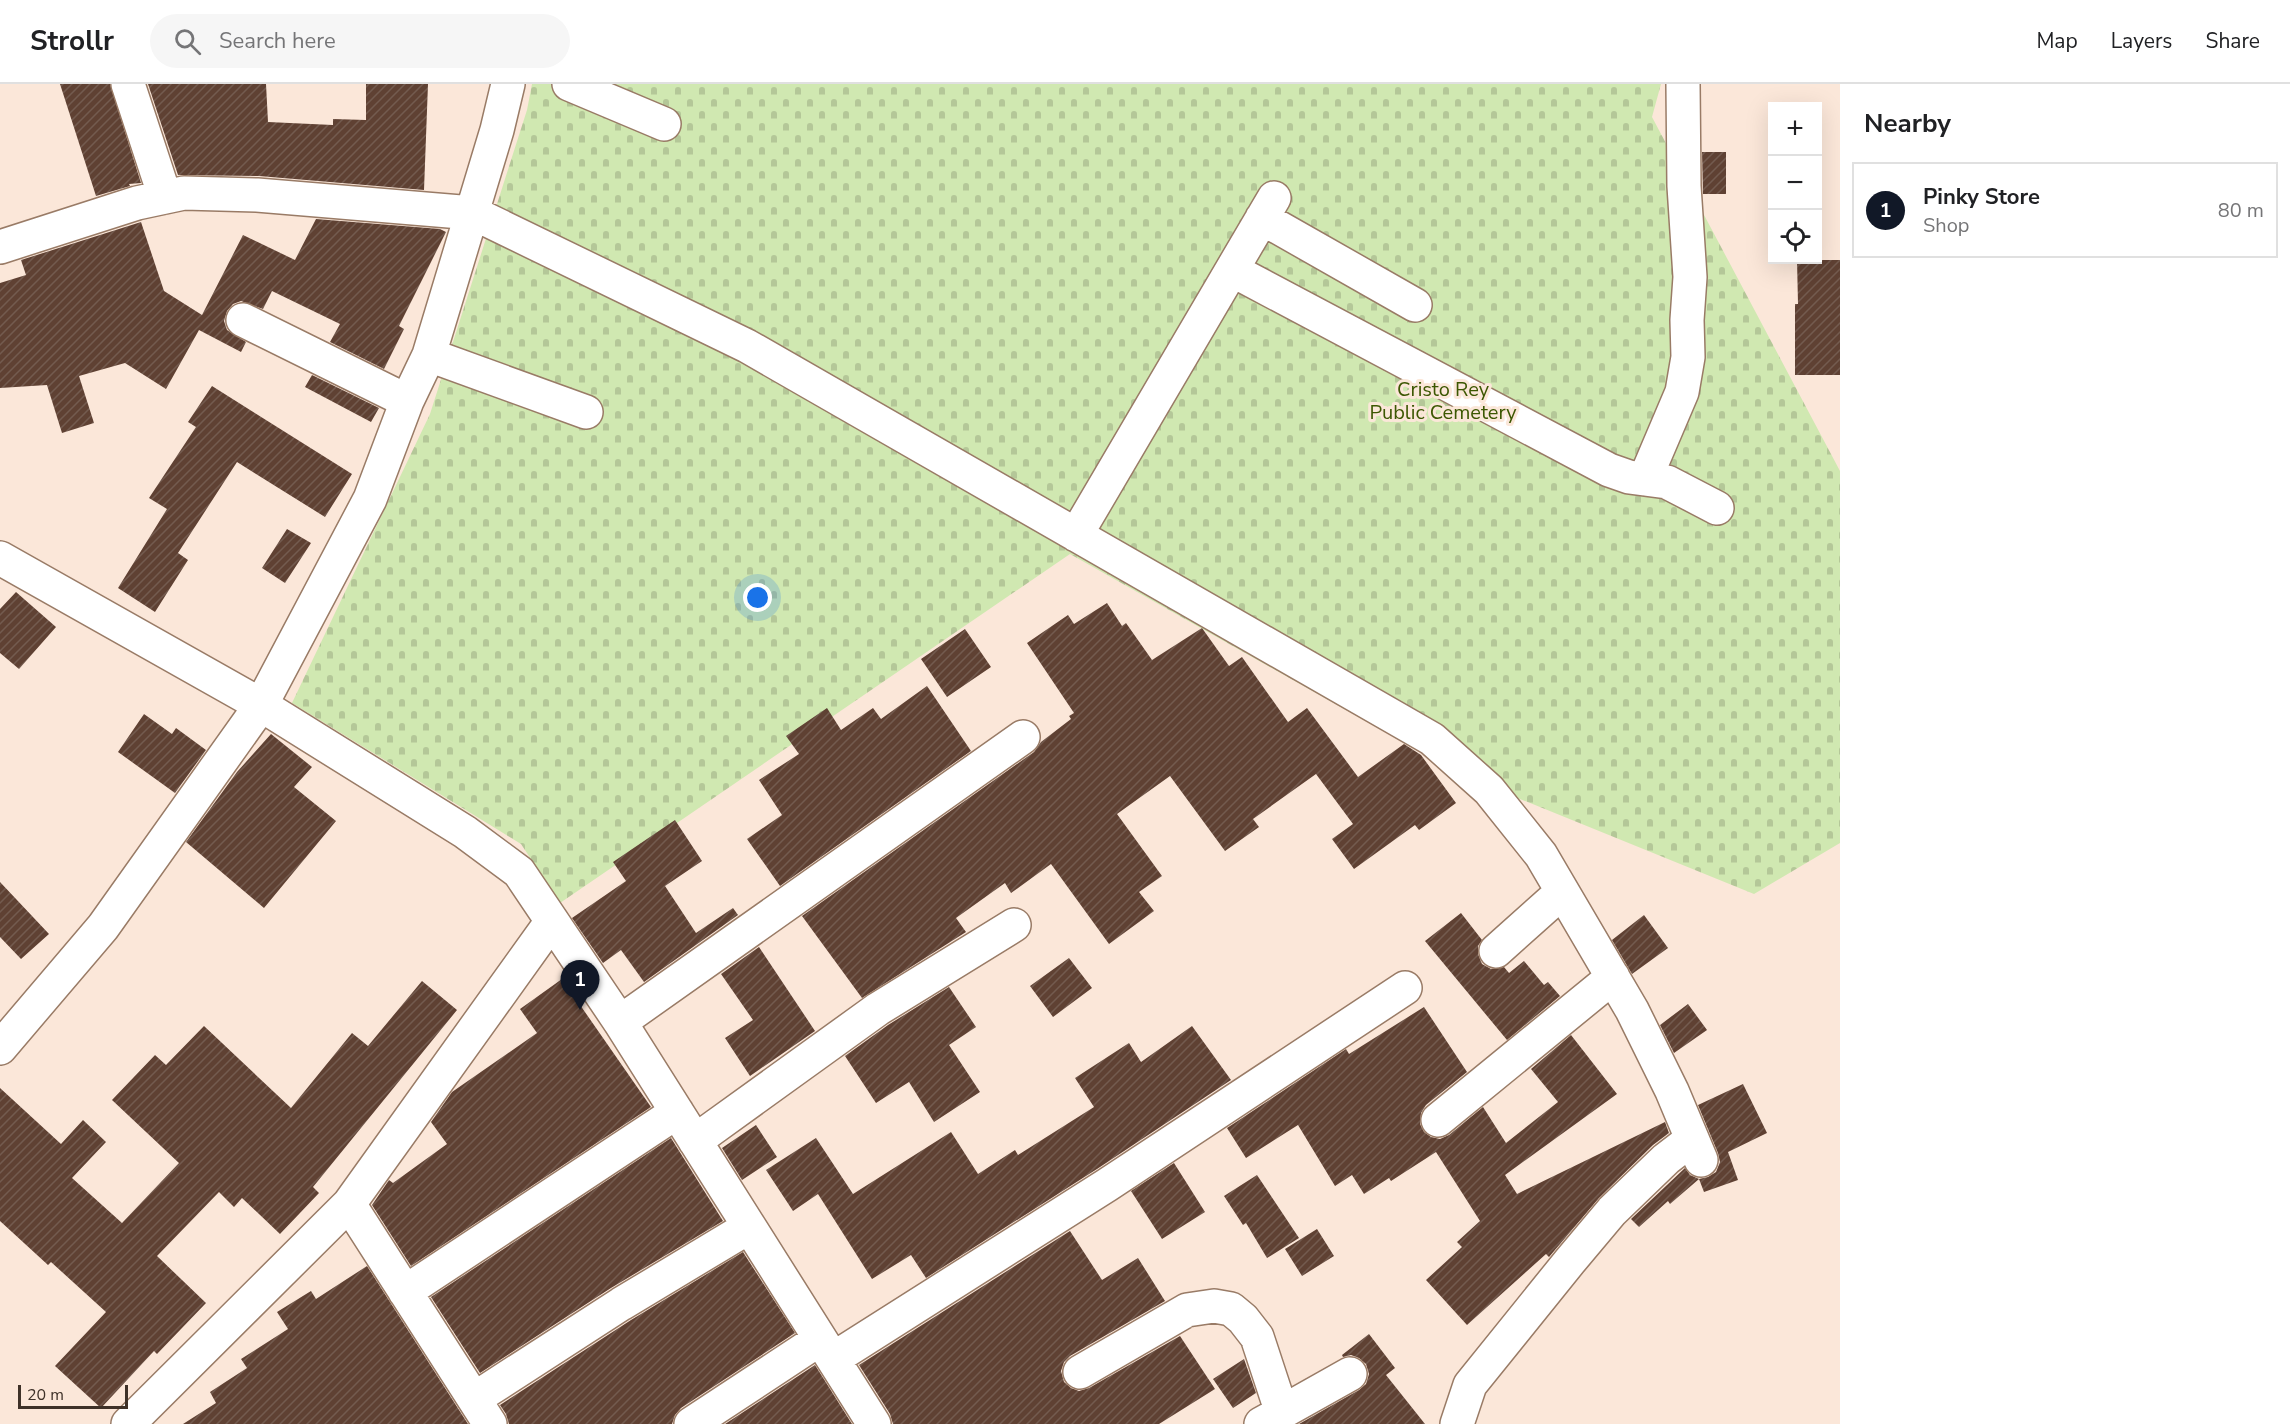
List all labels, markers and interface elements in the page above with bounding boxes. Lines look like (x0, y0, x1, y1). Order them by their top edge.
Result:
search box (150, 14, 570, 68)
text: Strollr (30, 22, 114, 60)
icon: search (171, 25, 204, 58)
text: Search here (219, 26, 336, 56)
text: Map (2036, 27, 2078, 55)
text: Layers (2111, 27, 2172, 55)
text: Share (2205, 27, 2260, 55)
map controls (1768, 102, 1822, 264)
button: + (1768, 102, 1822, 156)
text: Nearby (1864, 106, 1951, 141)
button: − (1768, 156, 1822, 210)
text: Pinky Store (1923, 182, 2040, 212)
text: 1 (1880, 197, 1892, 224)
text: 80 m (2218, 197, 2264, 224)
button: locate (1768, 210, 1822, 264)
text: Shop (1923, 212, 1969, 239)
park label: Cristo Rey Public Cemetery (1369, 376, 1517, 426)
your location (743, 583, 772, 612)
pin: 1 (560, 960, 600, 1010)
scale bar (18, 1382, 128, 1410)
text: 20 m (27, 1384, 64, 1406)

